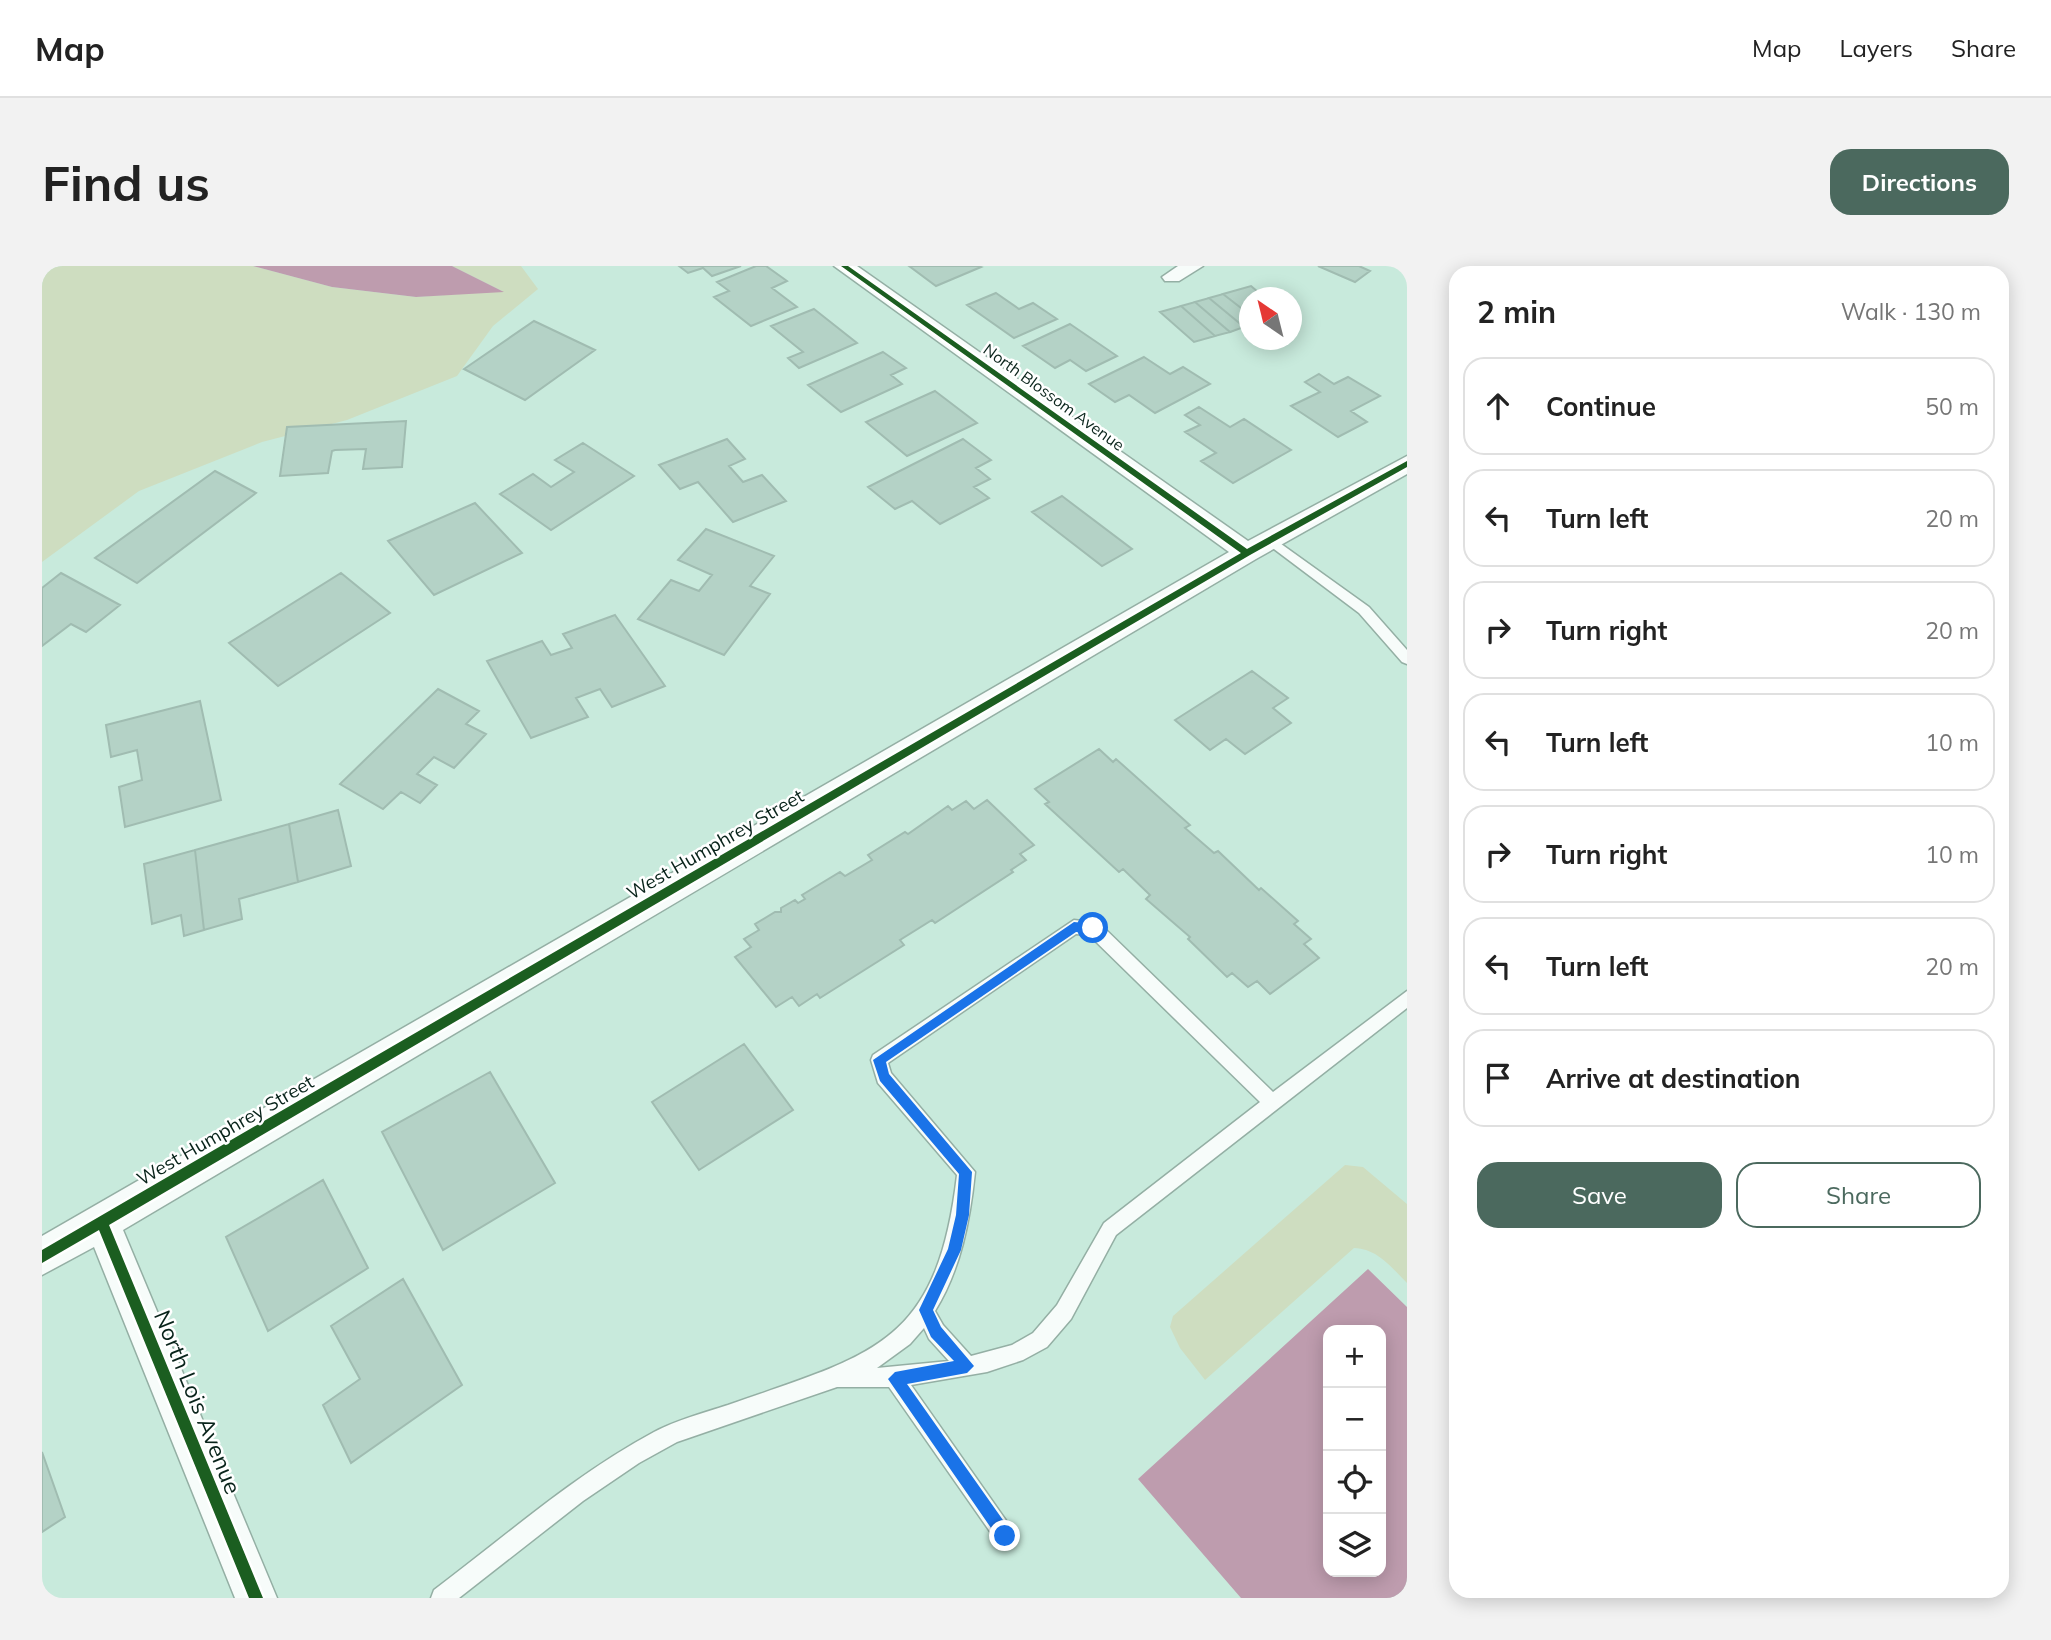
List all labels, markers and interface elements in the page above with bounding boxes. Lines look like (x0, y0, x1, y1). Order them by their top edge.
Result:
text: Map (35, 28, 105, 69)
text: Map (1752, 33, 1801, 63)
text: Layers (1839, 33, 1913, 63)
text: Share (1951, 33, 2016, 63)
button: Directions (1830, 149, 2009, 215)
text: Find us (42, 152, 210, 213)
north arrow (1239, 287, 1302, 350)
text: 2 min (1477, 293, 1556, 331)
text: Walk · 130 m (1841, 297, 1981, 326)
street label: North Blossom Avenue (980, 339, 1128, 455)
icon: ahead (1479, 387, 1517, 425)
text: Continue (1546, 390, 1656, 423)
text: 50 m (1925, 392, 1979, 421)
icon: left (1479, 499, 1517, 537)
text: Turn left (1546, 502, 1648, 535)
text: 20 m (1925, 504, 1979, 533)
icon: right (1479, 611, 1517, 649)
text: Turn right (1546, 614, 1667, 647)
text: 20 m (1925, 616, 1979, 645)
icon: left (1479, 723, 1517, 761)
text: Turn left (1546, 726, 1648, 759)
text: 10 m (1925, 728, 1979, 757)
street label: West Humphrey Street (622, 783, 808, 905)
icon: right (1479, 835, 1517, 873)
text: Turn right (1546, 838, 1667, 871)
text: 10 m (1925, 840, 1979, 869)
route start (1077, 912, 1108, 943)
icon: left (1479, 947, 1517, 985)
text: Turn left (1546, 950, 1648, 983)
text: 20 m (1925, 952, 1979, 981)
icon: arrive (1479, 1059, 1517, 1097)
text: Arrive at destination (1546, 1062, 1801, 1095)
street label: West Humphrey Street (132, 1069, 318, 1191)
button: Save (1477, 1162, 1722, 1228)
button: Share (1736, 1162, 1981, 1228)
street label: North Lois Avenue (148, 1306, 248, 1498)
map controls (1323, 1325, 1386, 1577)
button: + (1323, 1325, 1386, 1388)
button: − (1323, 1388, 1386, 1451)
button: locate (1323, 1451, 1386, 1514)
button: layers (1323, 1514, 1386, 1577)
route end (989, 1520, 1020, 1551)

